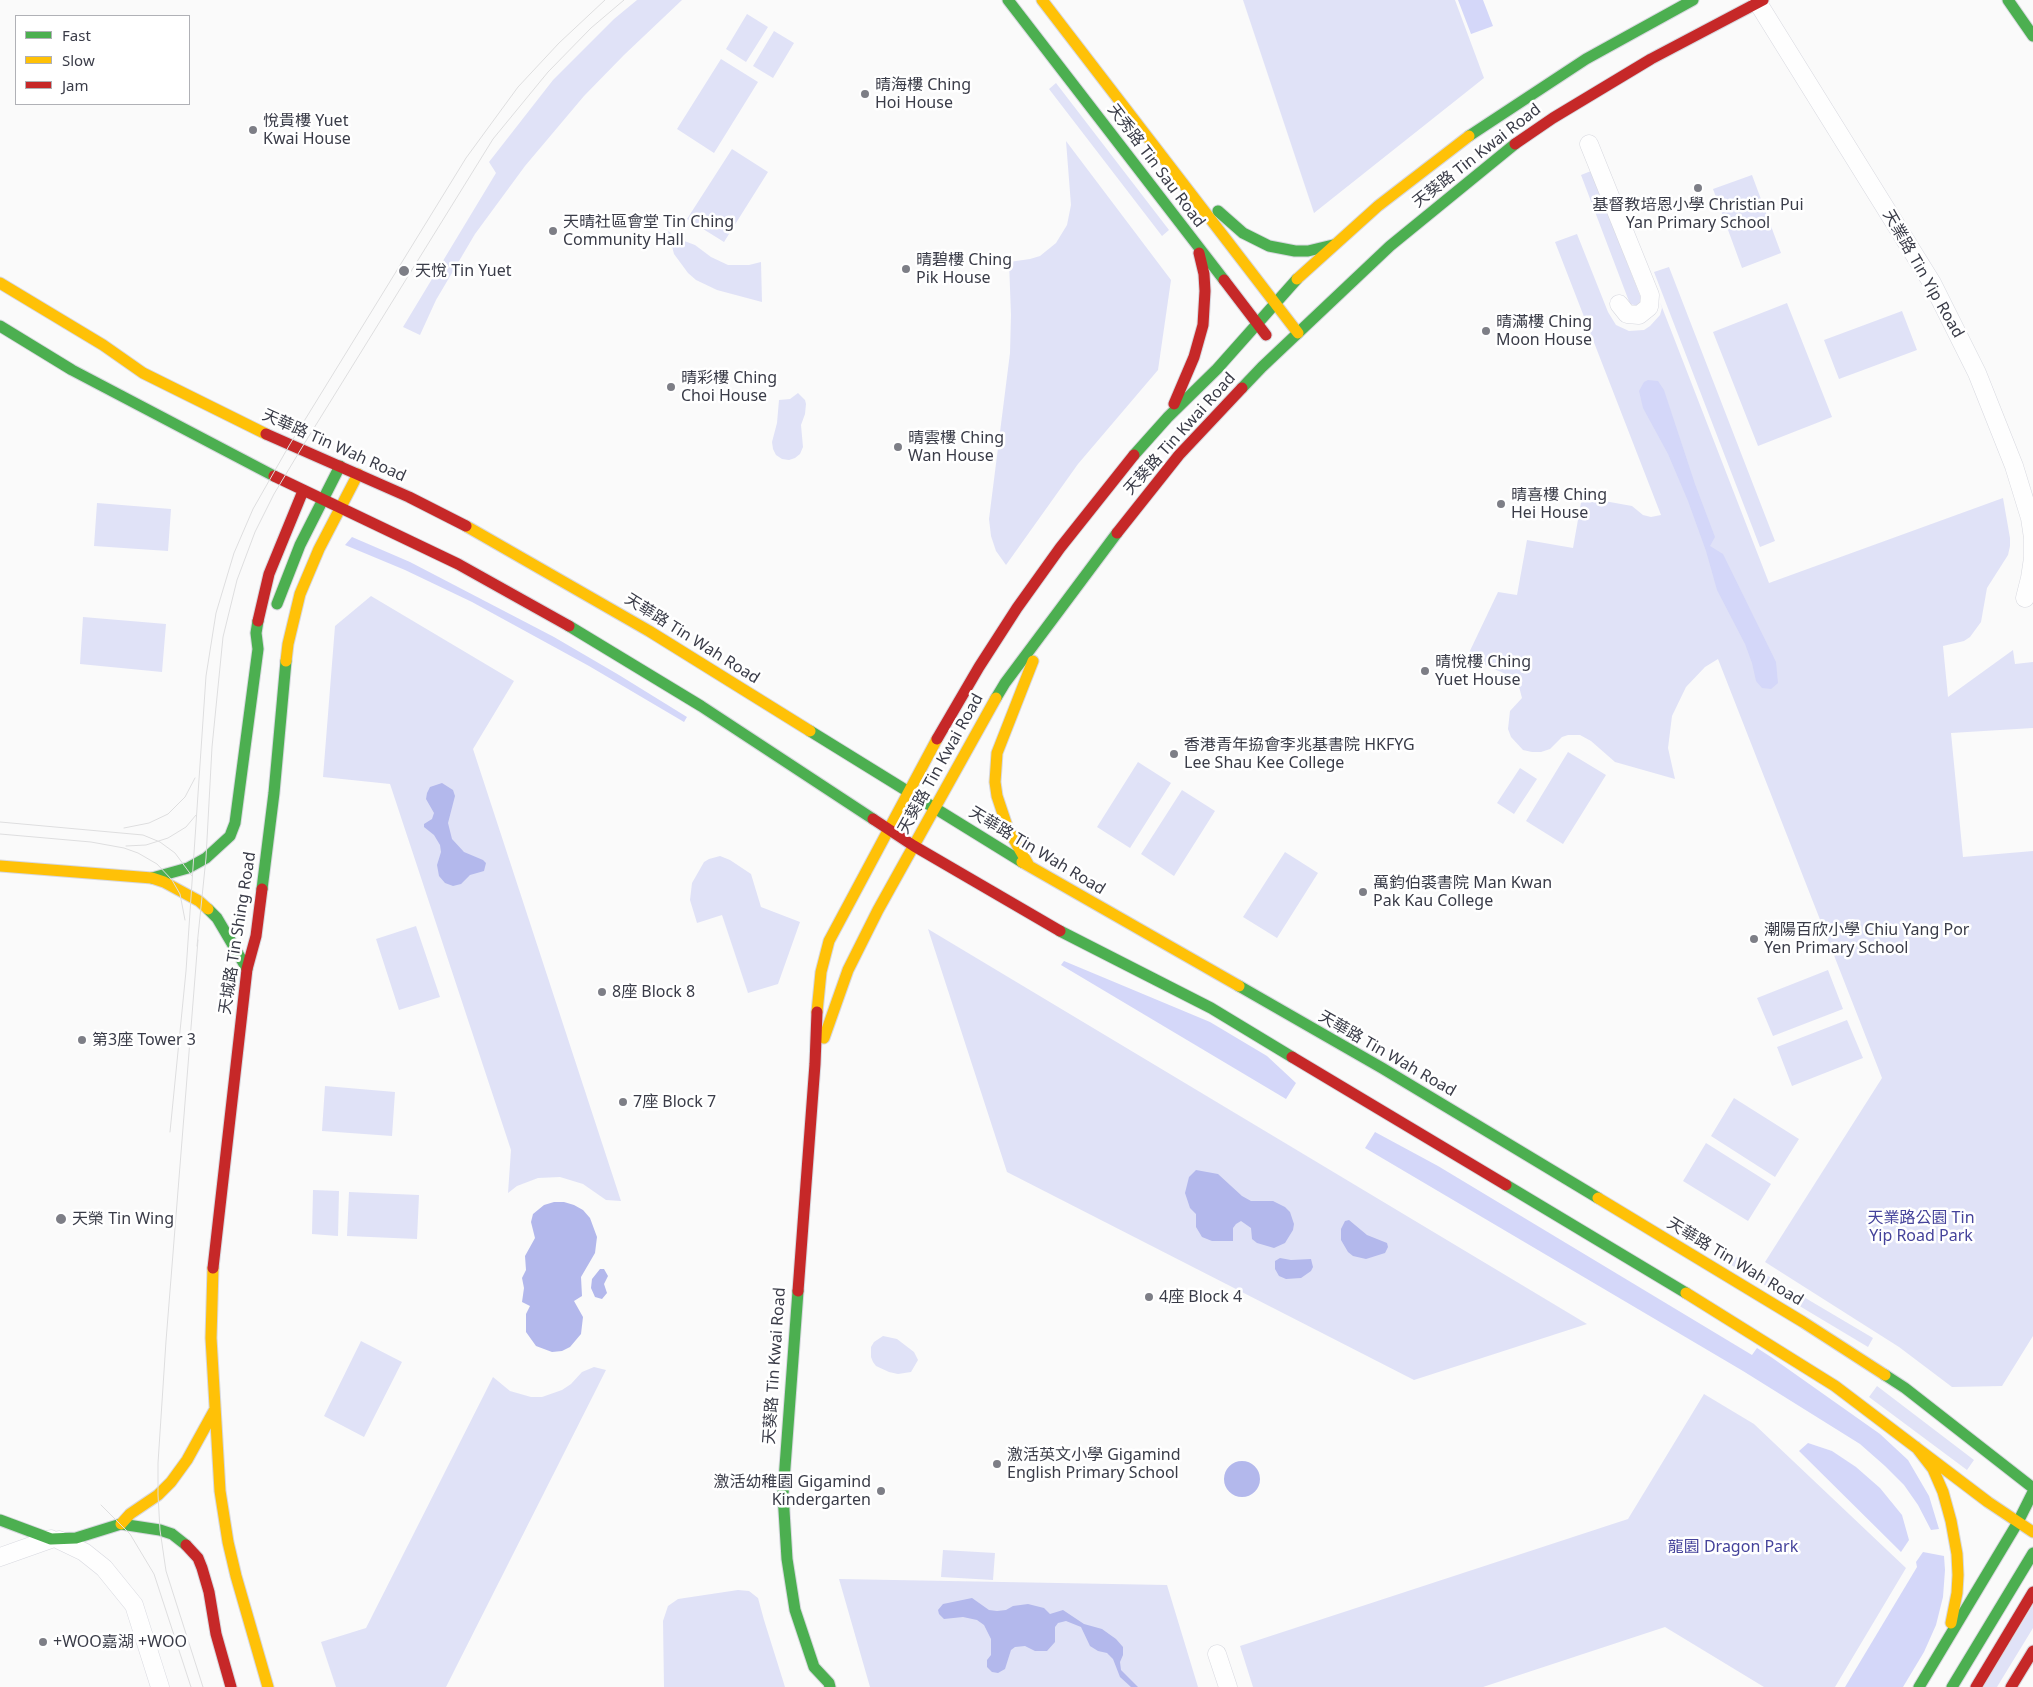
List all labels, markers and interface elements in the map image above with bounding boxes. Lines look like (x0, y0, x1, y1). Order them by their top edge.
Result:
legend (15, 15, 190, 105)
text: Fast (62, 25, 91, 45)
text: Slow (62, 50, 95, 70)
text: Jam (62, 75, 89, 95)
place label: 晴海樓 Ching Hoi House (875, 75, 971, 113)
marker: 晴海樓 Ching Hoi House (859, 88, 871, 100)
street label: 天葵路 Tin Kwai Road (1409, 100, 1545, 212)
street label: 天秀路 Tin Sau Road (1103, 101, 1209, 231)
place label: 悅貴樓 Yuet Kwai House (263, 111, 351, 149)
marker: 悅貴樓 Yuet Kwai House (247, 124, 259, 136)
marker: 基督教培恩小學 Christian Pui Yan Primary School (1692, 182, 1704, 194)
place label: 基督教培恩小學 Christian Pui Yan Primary School (1592, 195, 1804, 233)
street label: 天業路 Tin Yip Road (1878, 206, 1968, 342)
place label: 天晴社區會堂 Tin Ching Community Hall (563, 212, 734, 250)
marker: 天晴社區會堂 Tin Ching Community Hall (547, 225, 559, 237)
place label: 晴碧樓 Ching Pik House (916, 250, 1012, 288)
place label: 天悅 Tin Yuet (415, 261, 511, 281)
marker: 晴碧樓 Ching Pik House (900, 263, 912, 275)
marker: 天悅 Tin Yuet (397, 264, 411, 278)
place label: 晴滿樓 Ching Moon House (1496, 312, 1592, 350)
marker: 晴滿樓 Ching Moon House (1480, 325, 1492, 337)
place label: 晴彩樓 Ching Choi House (681, 368, 777, 406)
street label: 天葵路 Tin Kwai Road (1120, 369, 1240, 499)
marker: 晴彩樓 Ching Choi House (665, 381, 677, 393)
street label: 天華路 Tin Wah Road (259, 406, 409, 486)
place label: 晴雲樓 Ching Wan House (908, 428, 1004, 466)
marker: 晴雲樓 Ching Wan House (892, 441, 904, 453)
place label: 晴喜樓 Ching Hei House (1511, 485, 1607, 523)
marker: 晴喜樓 Ching Hei House (1495, 498, 1507, 510)
street label: 天華路 Tin Wah Road (621, 590, 763, 688)
place label: 晴悅樓 Ching Yuet House (1435, 652, 1531, 690)
marker: 晴悅樓 Ching Yuet House (1419, 665, 1431, 677)
street label: 天葵路 Tin Kwai Road (894, 691, 988, 837)
place label: 香港青年拹會李兆基書院 HKFYG Lee Shau Kee College (1184, 735, 1415, 773)
marker: 香港青年拹會李兆基書院 HKFYG Lee Shau Kee College (1168, 748, 1180, 760)
street label: 天華路 Tin Wah Road (966, 803, 1108, 899)
street label: 天城路 Tin Shing Road (216, 850, 260, 1016)
place label: 萬鈞伯裘書院 Man Kwan Pak Kau College (1373, 873, 1552, 911)
marker: 萬鈞伯裘書院 Man Kwan Pak Kau College (1357, 886, 1369, 898)
place label: 潮陽百欣小學 Chiu Yang Por Yen Primary School (1764, 920, 1969, 958)
marker: 潮陽百欣小學 Chiu Yang Por Yen Primary School (1748, 933, 1760, 945)
place label: 8座 Block 8 (612, 982, 695, 1002)
marker: 8座 Block 8 (596, 986, 608, 998)
street label: 天華路 Tin Wah Road (1315, 1007, 1459, 1101)
place label: 第3座 Tower 3 (92, 1030, 196, 1050)
marker: 第3座 Tower 3 (76, 1034, 88, 1046)
place label: 7座 Block 7 (633, 1092, 716, 1112)
marker: 7座 Block 7 (617, 1096, 629, 1108)
park label: 天業路公園 Tin Yip Road Park (1867, 1208, 1975, 1246)
place label: 天榮 Tin Wing (72, 1209, 174, 1229)
marker: 天榮 Tin Wing (54, 1212, 68, 1226)
street label: 天華路 Tin Wah Road (1664, 1214, 1806, 1310)
street label: 天葵路 Tin Kwai Road (760, 1287, 790, 1445)
place label: 4座 Block 4 (1159, 1287, 1242, 1307)
marker: 4座 Block 4 (1143, 1291, 1155, 1303)
place label: 激活英文小學 Gigamind English Primary School (1007, 1445, 1181, 1483)
marker: 激活英文小學 Gigamind English Primary School (991, 1458, 1003, 1470)
place label: 激活幼稚園 Gigamind Kindergarten (713, 1472, 871, 1510)
marker: 激活幼稚園 Gigamind Kindergarten (875, 1485, 887, 1497)
park label: 龍園 Dragon Park (1668, 1537, 1798, 1557)
place label: +WOO嘉湖 +WOO (53, 1632, 187, 1652)
marker: +WOO嘉湖 +WOO (37, 1636, 49, 1648)

